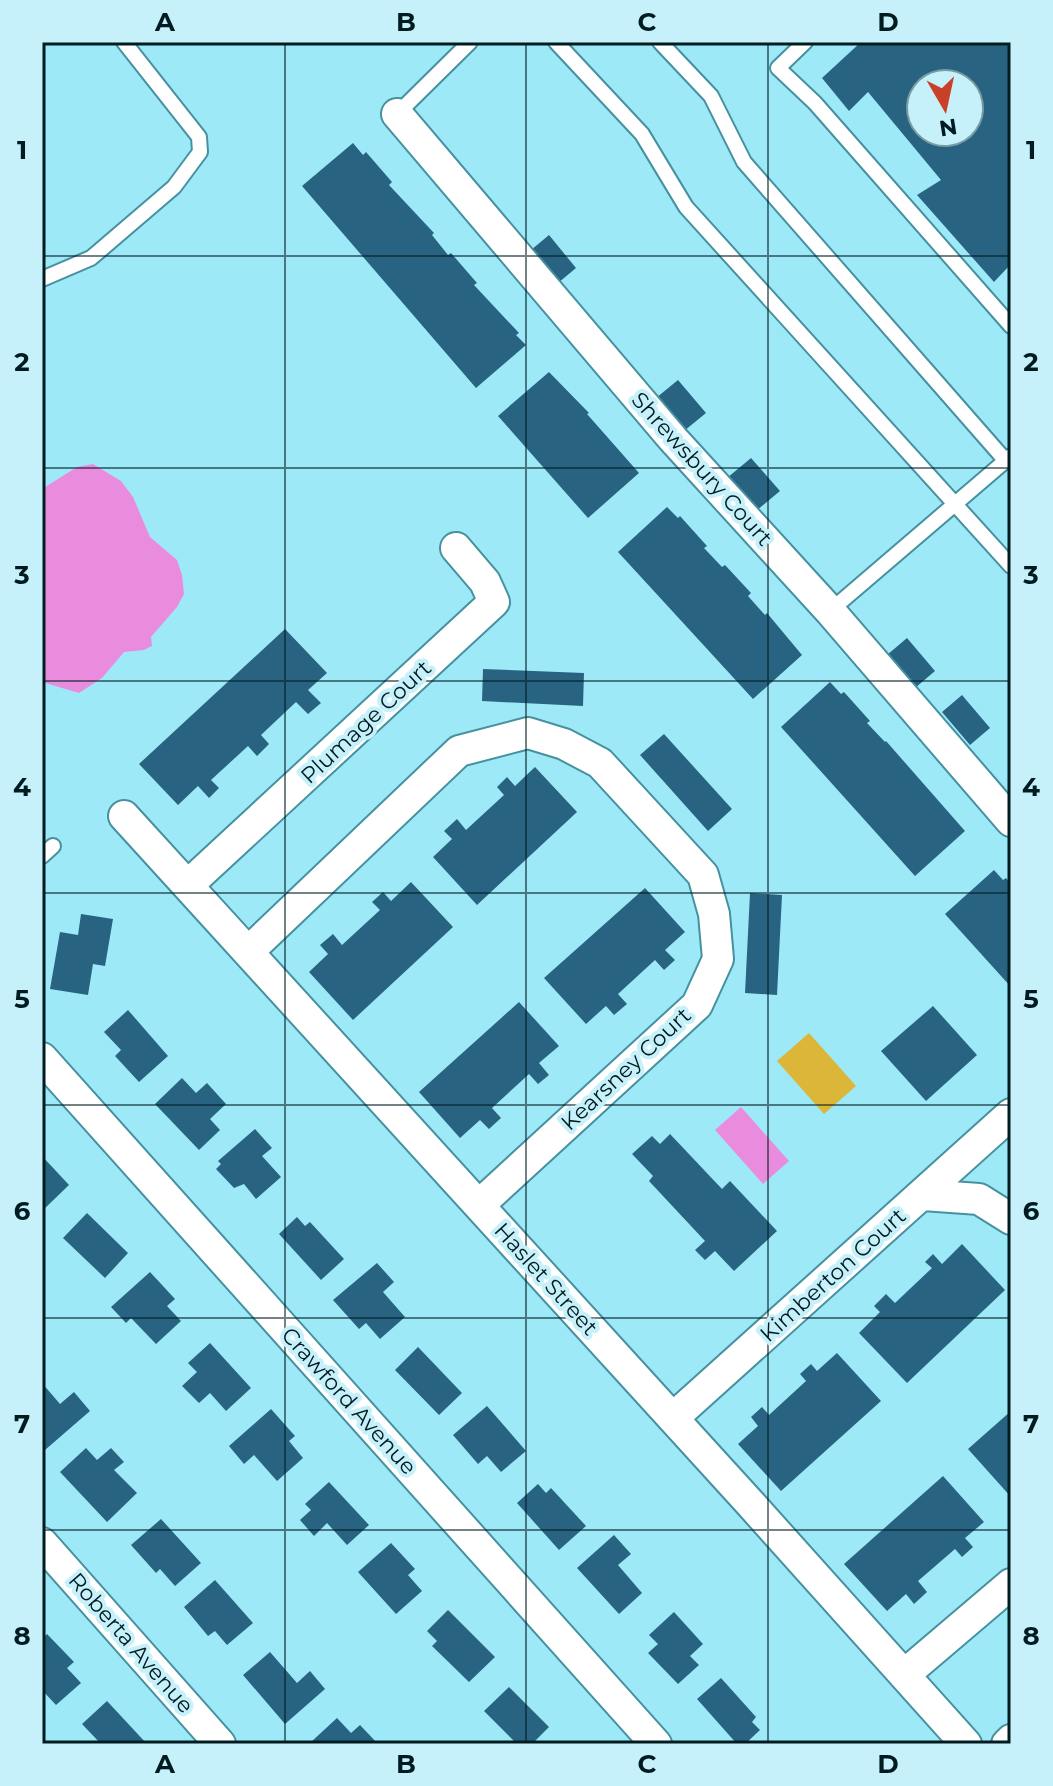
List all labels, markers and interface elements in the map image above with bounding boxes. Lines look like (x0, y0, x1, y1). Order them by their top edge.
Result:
text: A (154, 6, 176, 38)
text: B (396, 6, 416, 38)
text: C (638, 6, 657, 38)
text: D (877, 6, 899, 38)
north arrow (905, 68, 985, 148)
text: N (937, 113, 959, 142)
text: 1 (17, 134, 27, 166)
text: 1 (1026, 134, 1036, 166)
text: 2 (14, 346, 30, 378)
text: 2 (1023, 346, 1039, 378)
street label: Shrewsbury Court (626, 386, 778, 552)
text: 3 (13, 559, 30, 591)
text: 3 (1022, 559, 1039, 591)
street label: Plumage Court (295, 655, 437, 789)
text: 4 (13, 771, 31, 803)
text: 4 (1022, 771, 1040, 803)
text: 5 (14, 983, 30, 1015)
text: 5 (1023, 983, 1039, 1015)
street label: Kearsney Court (555, 1002, 697, 1136)
text: 6 (14, 1195, 31, 1227)
text: 6 (1023, 1195, 1040, 1227)
street label: Kimberton Court (754, 1202, 912, 1348)
street label: Haslet Street (488, 1217, 604, 1341)
street label: Crawford Avenue (276, 1322, 422, 1480)
text: 7 (14, 1408, 30, 1440)
text: 7 (1023, 1408, 1039, 1440)
street label: Roberta Avenue (63, 1567, 199, 1719)
text: 8 (13, 1620, 31, 1652)
text: 8 (1022, 1620, 1040, 1652)
text: A (154, 1748, 176, 1780)
text: B (396, 1748, 416, 1780)
text: C (638, 1748, 657, 1780)
text: D (877, 1748, 899, 1780)

